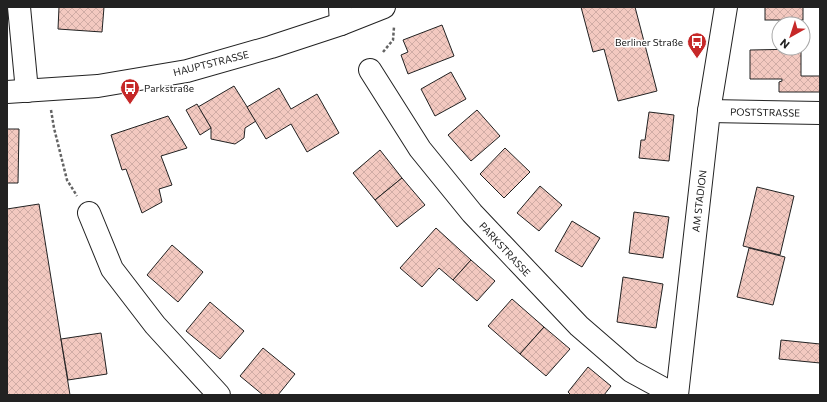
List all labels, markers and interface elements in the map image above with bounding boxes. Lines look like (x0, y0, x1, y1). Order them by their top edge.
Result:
north arrow (771, 16, 811, 56)
bus stop icon: Berliner Straße (686, 31, 708, 59)
place label: Berliner Straße (615, 36, 683, 48)
text: N (777, 37, 792, 52)
street label: HAUPTSTRASSE (172, 48, 250, 78)
bus stop icon: Parkstraße (119, 77, 141, 105)
place label: Parkstraße (144, 82, 194, 94)
street label: POSTSTRASSE (730, 105, 800, 119)
street label: AM STADION (689, 169, 709, 233)
street label: PARKSTRASSE (477, 219, 533, 279)

